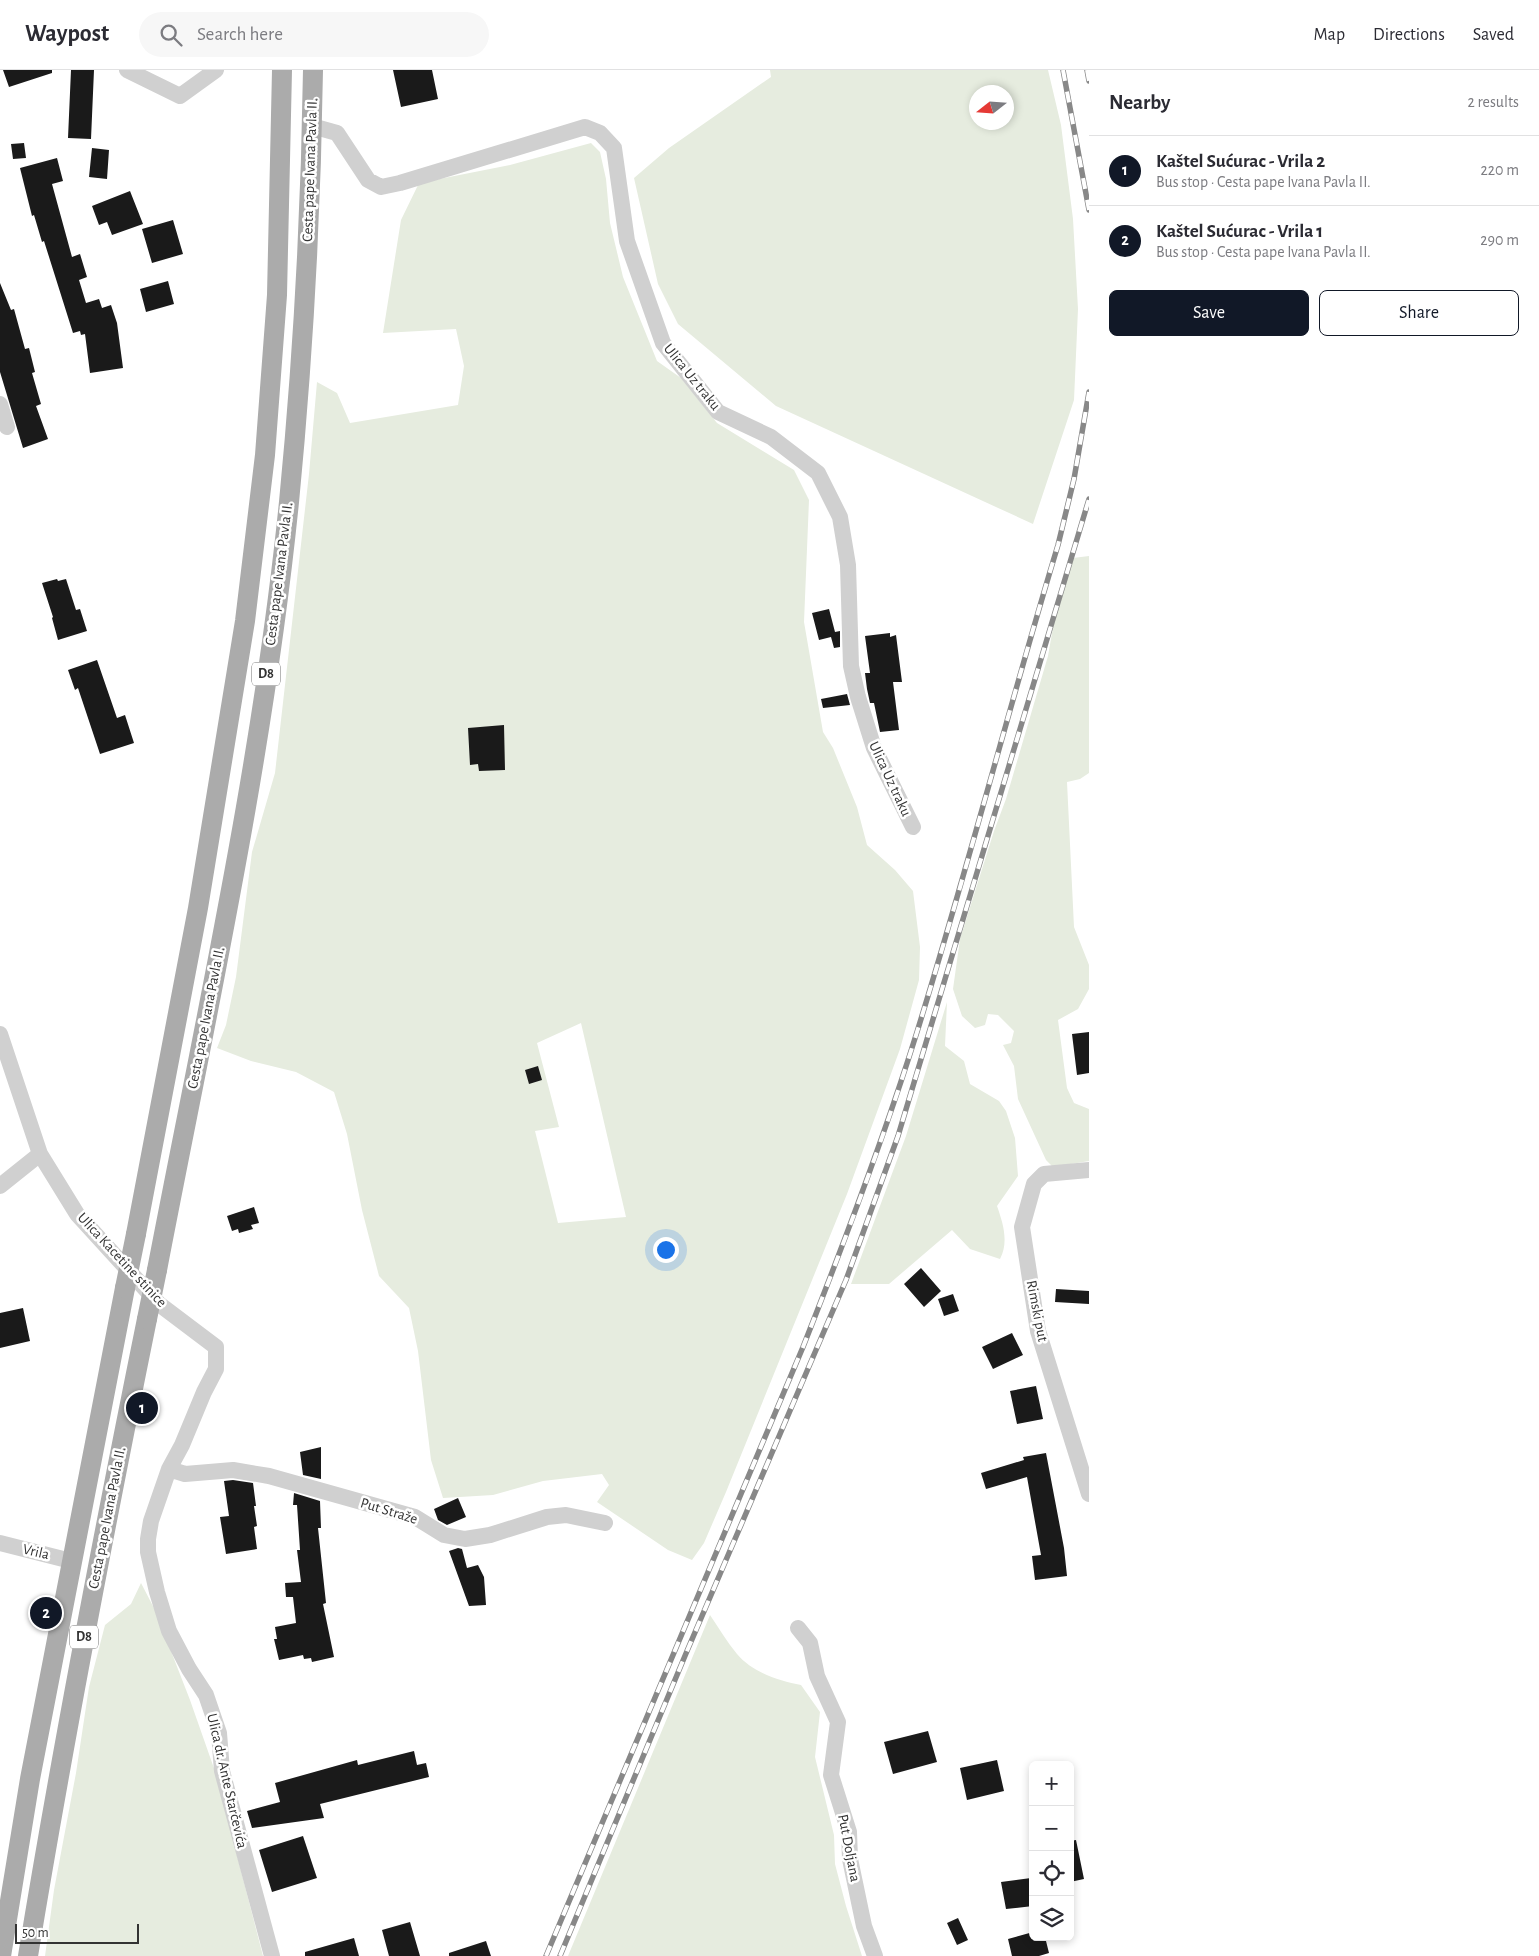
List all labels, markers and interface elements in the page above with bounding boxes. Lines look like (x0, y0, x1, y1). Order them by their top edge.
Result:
search box (139, 12, 489, 57)
icon: search (157, 21, 185, 49)
text: Waypost (25, 22, 109, 46)
text: Search here (197, 25, 283, 44)
text: Map (1314, 26, 1345, 44)
text: Directions (1373, 26, 1445, 44)
text: Saved (1473, 26, 1514, 44)
north arrow (969, 85, 1014, 130)
text: Nearby (1109, 92, 1170, 113)
text: 2 results (1467, 94, 1519, 110)
street label: Cesta pape Ivana Pavla II. (300, 98, 320, 242)
text: Kaštel Sućurac - Vrila 2 (1156, 152, 1325, 171)
text: 1 (1122, 162, 1128, 178)
text: 220 m (1481, 162, 1519, 178)
text: Bus stop · Cesta pape Ivana Pavla II. (1156, 174, 1371, 190)
text: Kaštel Sućurac - Vrila 1 (1156, 222, 1323, 241)
text: 2 (1121, 232, 1129, 248)
text: 290 m (1480, 232, 1519, 248)
text: Bus stop · Cesta pape Ivana Pavla II. (1156, 244, 1371, 260)
button: Save (1109, 290, 1309, 336)
button: Share (1319, 290, 1519, 336)
street label: Ulica Uz traku (661, 341, 723, 413)
street label: Cesta pape Ivana Pavla II. (263, 502, 295, 646)
road number: D8 (252, 662, 280, 686)
street label: Ulica Uz traku (866, 739, 914, 819)
street label: Cesta pape Ivana Pavla II. (185, 946, 227, 1090)
street label: Ulica Kacetine stinice (75, 1210, 169, 1310)
your location (653, 1237, 679, 1263)
street label: Rimski put (1024, 1279, 1050, 1343)
pin: 1 (126, 1389, 158, 1427)
street label: Cesta pape Ivana Pavla II. (86, 1446, 128, 1590)
street label: Put Straže (359, 1495, 419, 1527)
street label: Vrila (21, 1542, 51, 1562)
pin: 2 (30, 1594, 62, 1632)
road number: D8 (70, 1625, 98, 1648)
street label: Ulica dr. Ante Starčevića (204, 1712, 250, 1850)
map controls (1029, 1761, 1074, 1941)
button: + (1029, 1761, 1074, 1806)
button: − (1029, 1806, 1074, 1851)
street label: Put Doljana (835, 1813, 863, 1883)
button: locate (1029, 1851, 1074, 1896)
button: layers (1029, 1896, 1074, 1941)
scale bar (15, 1921, 139, 1944)
text: 50 m (22, 1926, 49, 1940)

